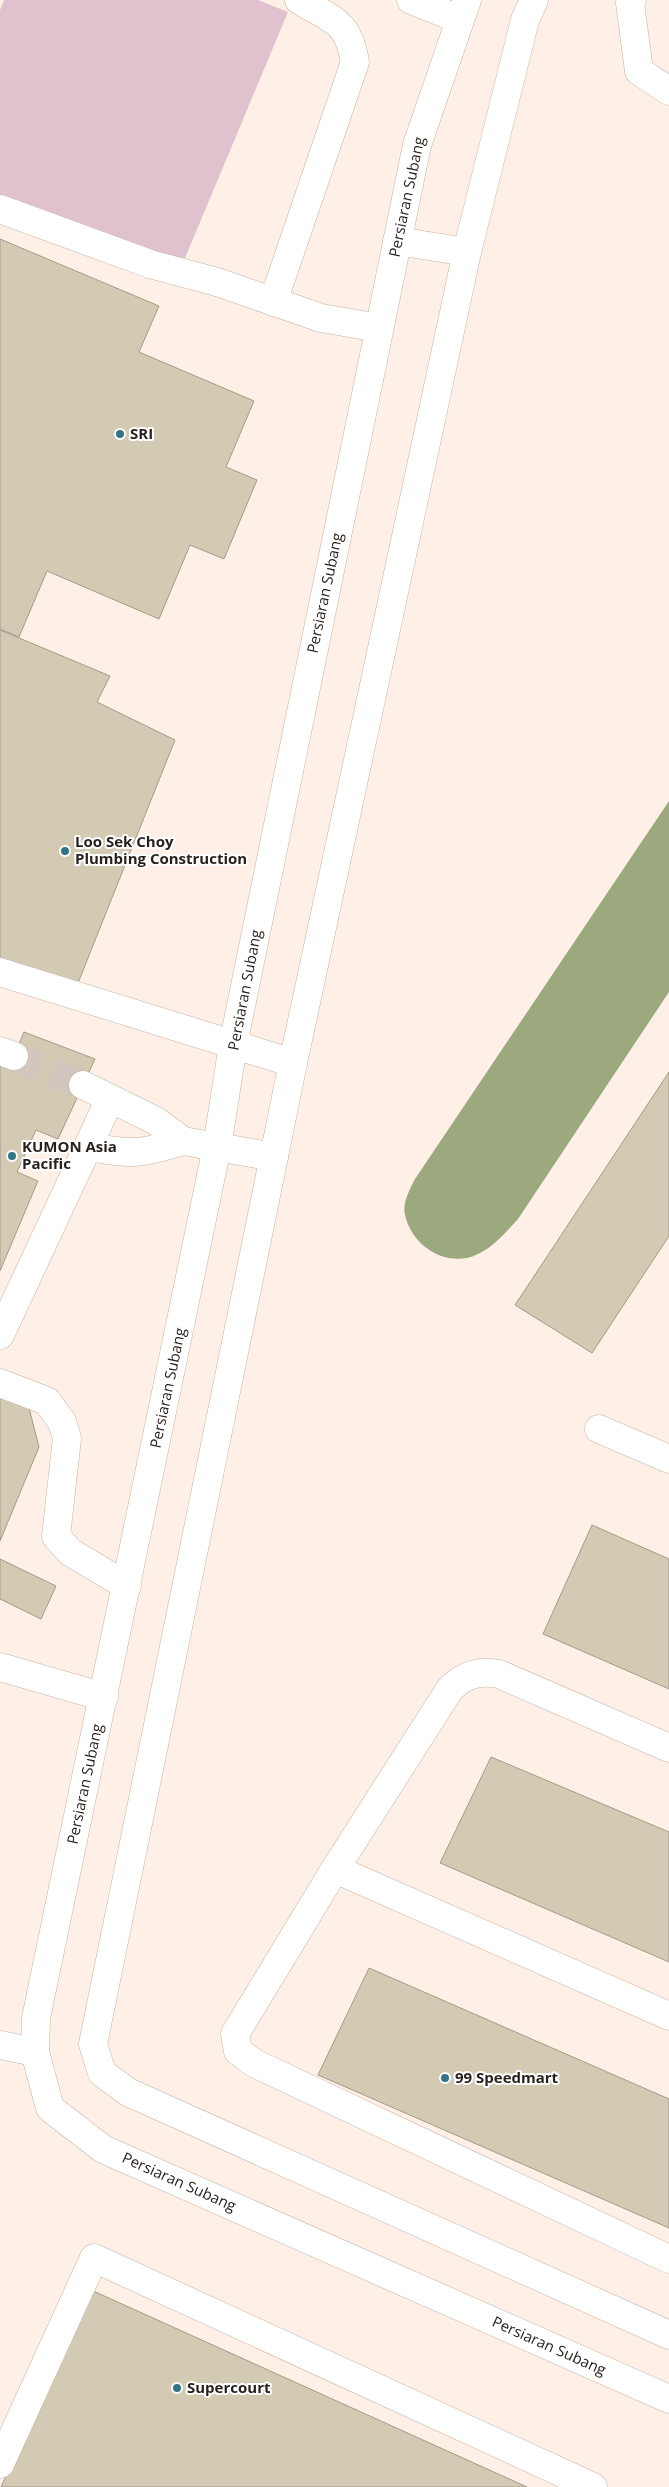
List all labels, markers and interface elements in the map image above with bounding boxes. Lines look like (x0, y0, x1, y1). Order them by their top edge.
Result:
street label: Persiaran Subang (383, 135, 429, 259)
place label: SRI (130, 423, 153, 443)
marker: SRI (114, 428, 126, 440)
street label: Persiaran Subang (301, 531, 347, 655)
place label: Loo Sek Choy Plumbing Construction (75, 831, 247, 868)
marker: Loo Sek Choy Plumbing Construction (59, 845, 71, 857)
street label: Persiaran Subang (222, 928, 266, 1052)
place label: KUMON Asia Pacific (22, 1136, 117, 1173)
marker: KUMON Asia Pacific (6, 1150, 18, 1162)
street label: Persiaran Subang (144, 1326, 190, 1450)
street label: Persiaran Subang (61, 1722, 107, 1846)
place label: 99 Speedmart (455, 2067, 559, 2087)
marker: 99 Speedmart (439, 2072, 451, 2084)
street label: Persiaran Subang (119, 2147, 240, 2215)
street label: Persiaran Subang (489, 2311, 610, 2379)
place label: Supercourt (187, 2377, 271, 2397)
marker: Supercourt (171, 2382, 183, 2394)

